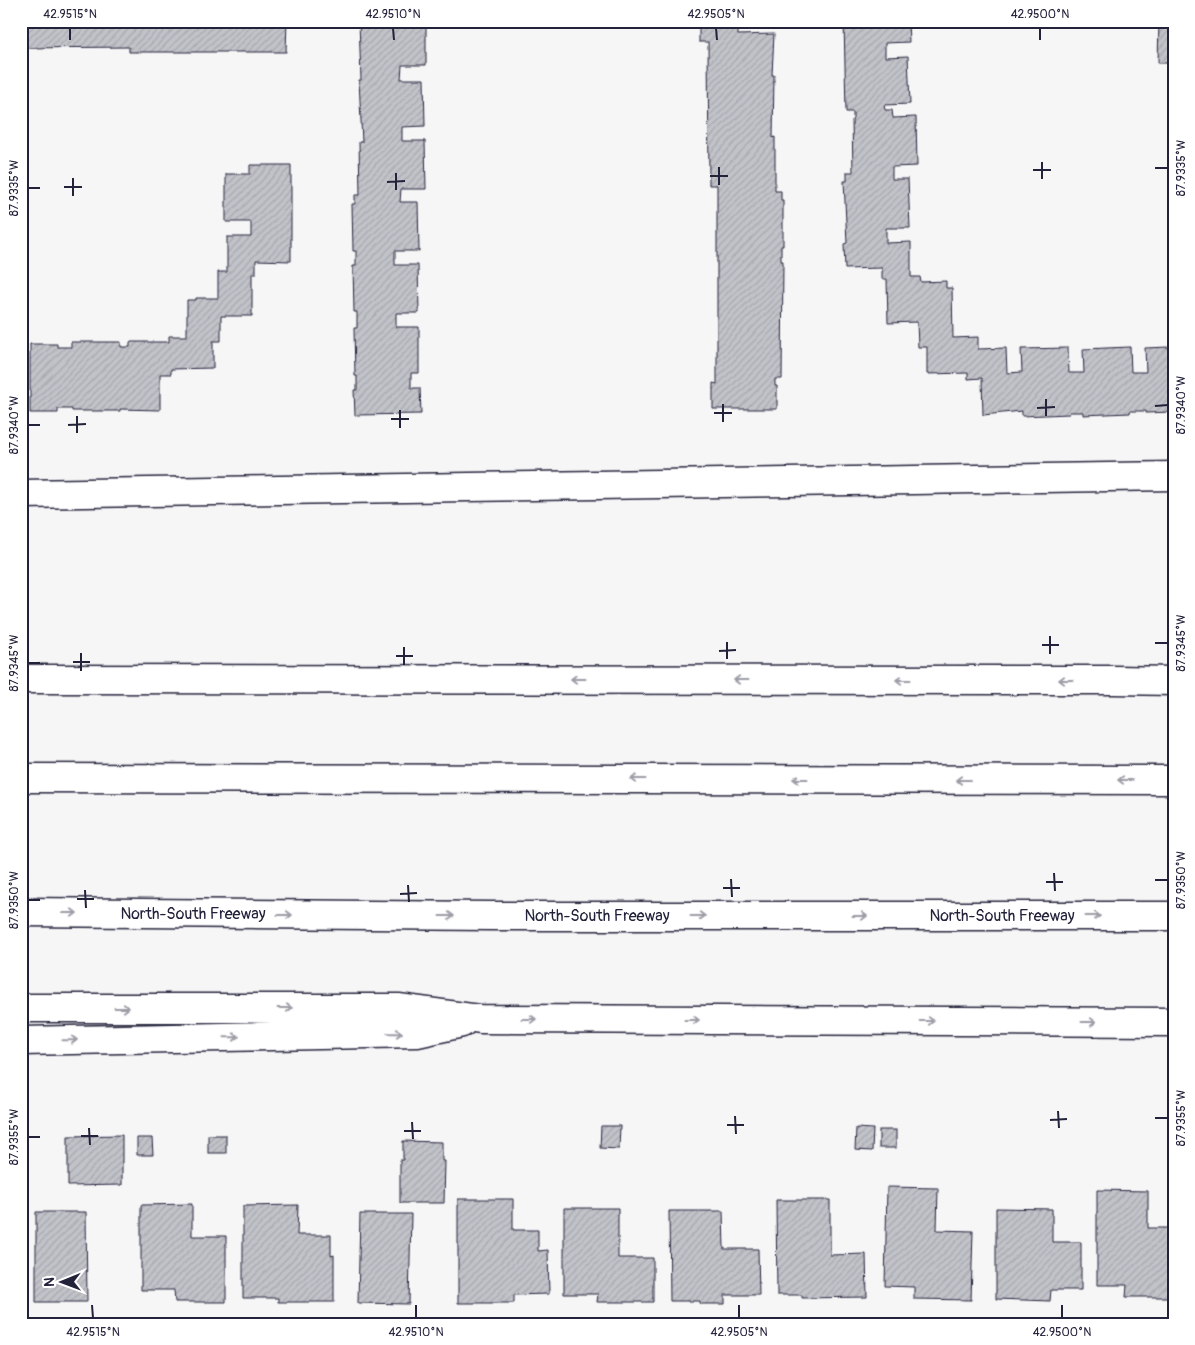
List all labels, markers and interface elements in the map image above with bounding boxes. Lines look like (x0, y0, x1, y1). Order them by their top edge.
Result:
text: 42.9515°N (43, 7, 97, 22)
text: 42.9510°N (365, 7, 421, 22)
text: 42.9505°N (687, 7, 745, 22)
text: 42.9500°N (1011, 7, 1069, 22)
text: 87.9335°W (1174, 140, 1189, 196)
text: 87.9335°W (7, 160, 22, 216)
text: 87.9340°W (1174, 376, 1189, 434)
text: 87.9340°W (7, 396, 22, 454)
text: 87.9345°W (1174, 615, 1189, 671)
text: 87.9345°W (7, 635, 22, 691)
one-way arrow (570, 674, 586, 684)
one-way arrow (733, 675, 749, 685)
one-way arrow (895, 675, 912, 685)
one-way arrow (1058, 675, 1074, 685)
one-way arrow (630, 774, 646, 784)
one-way arrow (792, 774, 808, 784)
one-way arrow (955, 775, 971, 785)
one-way arrow (1117, 775, 1134, 785)
text: 87.9350°W (1174, 851, 1189, 909)
text: 87.9350°W (7, 871, 22, 929)
street label: North-South Freeway (120, 904, 266, 924)
street label: North-South Freeway (524, 906, 670, 926)
street label: North-South Freeway (929, 906, 1075, 926)
one-way arrow (62, 908, 78, 918)
one-way arrow (277, 910, 293, 919)
one-way arrow (439, 911, 455, 921)
one-way arrow (690, 911, 706, 921)
one-way arrow (852, 911, 868, 921)
one-way arrow (1084, 911, 1101, 921)
one-way arrow (114, 1003, 130, 1013)
one-way arrow (276, 1003, 293, 1013)
one-way arrow (520, 1014, 537, 1024)
one-way arrow (683, 1015, 699, 1025)
one-way arrow (918, 1016, 934, 1026)
one-way arrow (1080, 1017, 1097, 1027)
one-way arrow (387, 1029, 403, 1038)
one-way arrow (224, 1032, 240, 1042)
one-way arrow (62, 1036, 78, 1045)
text: 87.9355°W (1174, 1090, 1189, 1146)
text: 87.9355°W (7, 1109, 22, 1165)
north arrow (38, 1258, 88, 1308)
text: N (41, 1277, 58, 1287)
text: 42.9515°N (66, 1325, 120, 1340)
text: 42.9510°N (388, 1325, 444, 1340)
text: 42.9505°N (710, 1325, 768, 1340)
text: 42.9500°N (1033, 1325, 1091, 1340)

